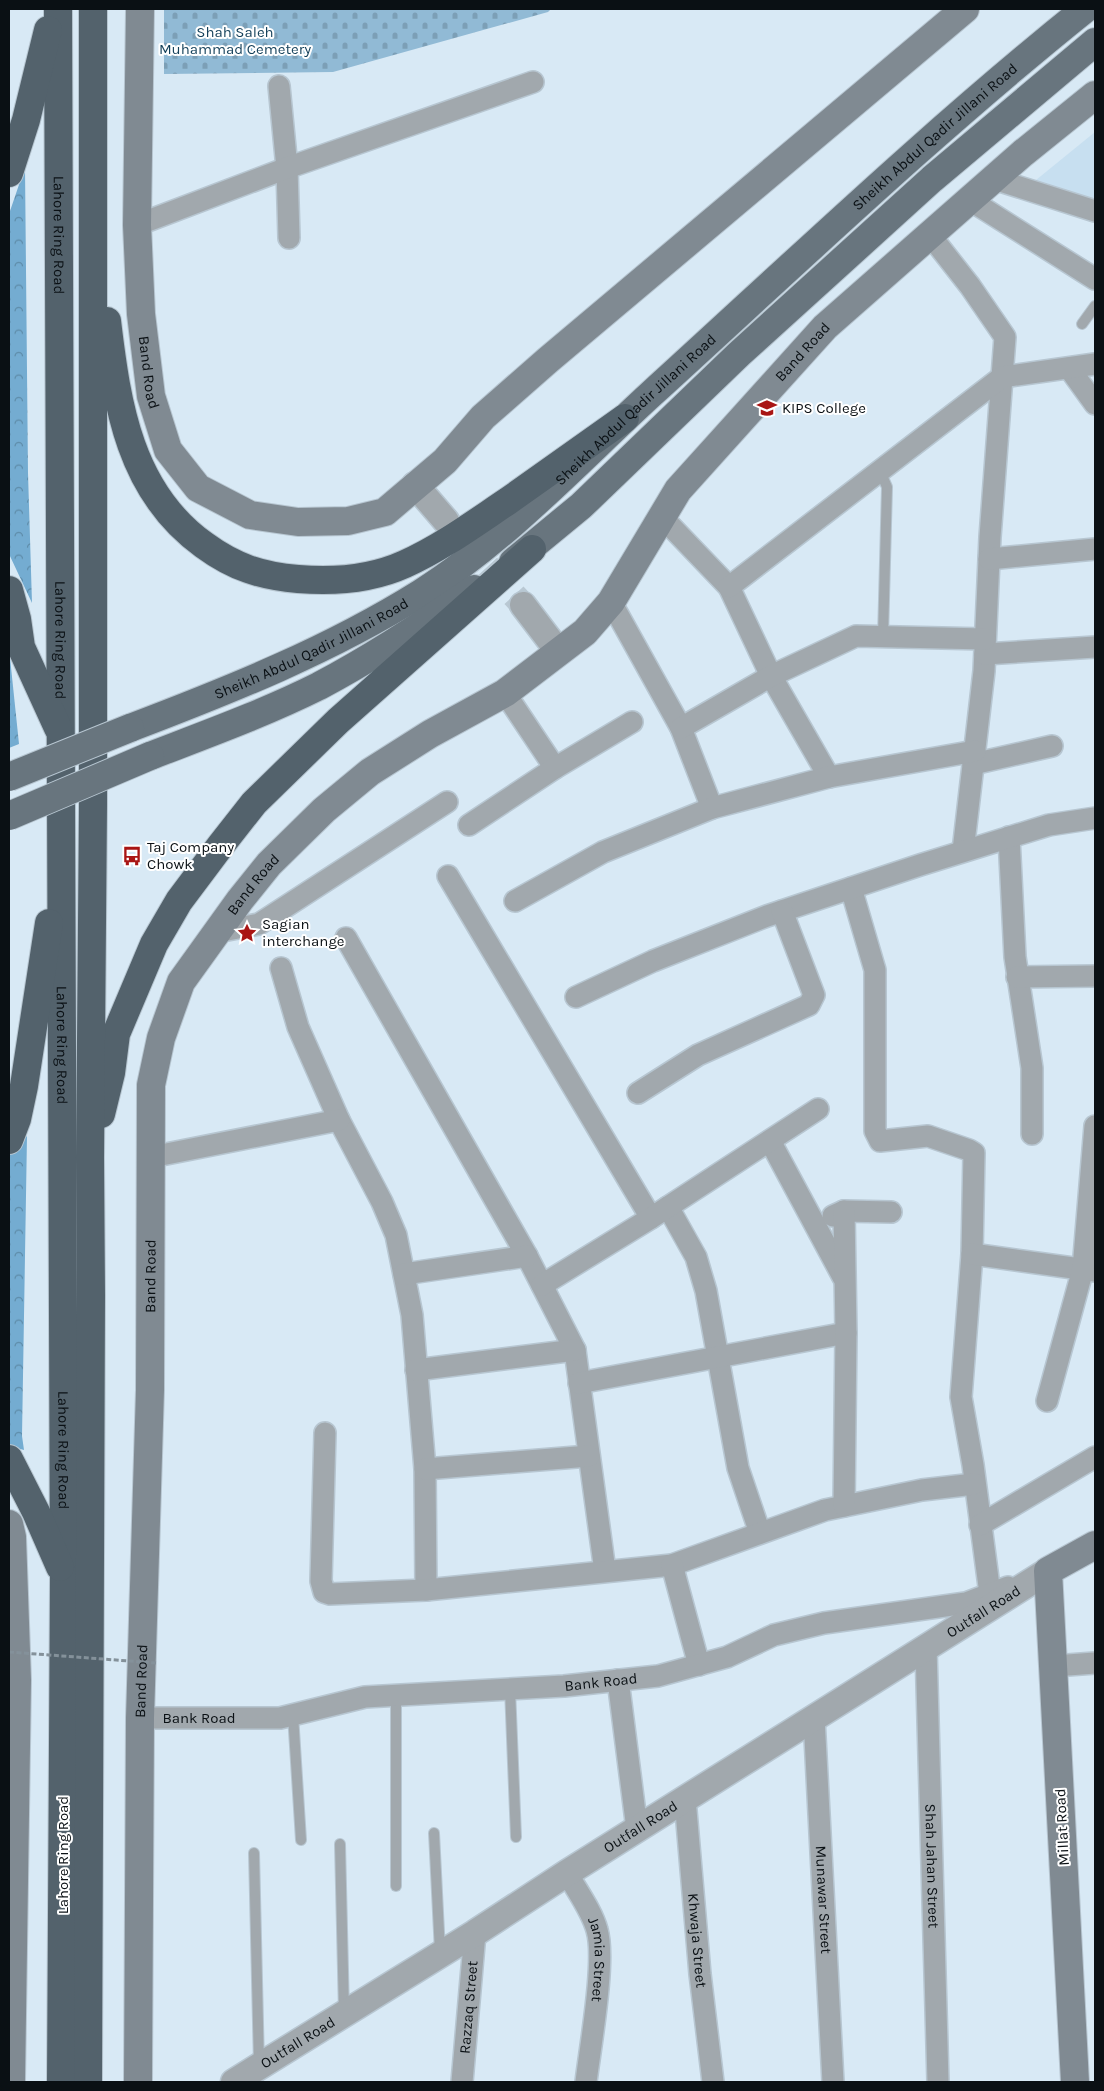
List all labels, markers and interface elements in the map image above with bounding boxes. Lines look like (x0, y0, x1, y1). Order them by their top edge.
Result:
park label: Shah Saleh Muhammad Cemetery (159, 23, 311, 58)
street label: Sheikh Abdul Qadir Jillani Road (849, 59, 1021, 214)
street label: Lahore Ring Road (50, 176, 68, 294)
street label: Band Road (771, 318, 834, 385)
street label: Sheikh Abdul Qadir Jillani Road (551, 330, 720, 489)
street label: Band Road (135, 335, 164, 411)
school or university icon: KIPS College (756, 397, 778, 419)
place label: KIPS College (782, 399, 866, 417)
street label: Lahore Ring Road (51, 581, 70, 699)
street label: Sheikh Abdul Qadir Jillani Road (211, 594, 412, 703)
place label: Taj Company Chowk (147, 838, 234, 873)
bus stop icon: Taj Company Chowk (121, 845, 143, 867)
street label: Band Road (223, 850, 283, 919)
place label: Sagian interchange (262, 915, 345, 950)
place icon: Sagian interchange (236, 922, 258, 944)
street label: Lahore Ring Road (53, 986, 71, 1104)
street label: Band Road (141, 1239, 159, 1313)
street label: Lahore Ring Road (54, 1391, 73, 1509)
street label: Outfall Road (943, 1581, 1024, 1642)
street label: Band Road (131, 1644, 151, 1718)
street label: Bank Road (564, 1669, 638, 1695)
street label: Bank Road (162, 1709, 236, 1727)
street label: Millat Road (1051, 1788, 1073, 1866)
street label: Lahore Ring Road (54, 1796, 72, 1914)
street label: Outfall Road (600, 1797, 681, 1857)
street label: Shah Jahan Street (921, 1803, 943, 1929)
street label: Munawar Street (812, 1845, 835, 1955)
street label: Khwaja Street (684, 1892, 711, 1989)
street label: Jamia Street (584, 1914, 609, 2003)
street label: Razzaq Street (455, 1960, 482, 2055)
street label: Outfall Road (257, 2013, 338, 2072)

